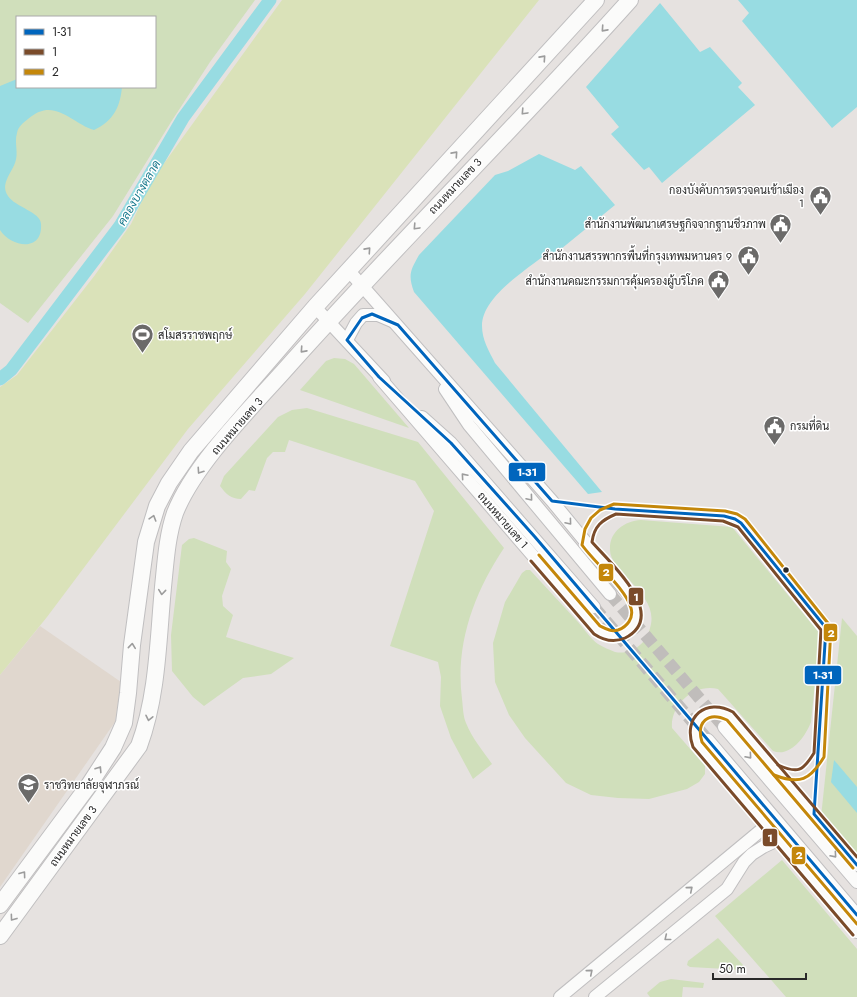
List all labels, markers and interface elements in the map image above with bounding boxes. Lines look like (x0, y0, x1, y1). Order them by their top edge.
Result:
legend (16, 16, 156, 88)
text: 1-31 (52, 23, 72, 41)
one-way arrow (601, 24, 609, 32)
text: 1 (52, 43, 57, 61)
one-way arrow (538, 55, 546, 63)
text: 2 (52, 63, 59, 81)
one-way arrow (522, 107, 529, 115)
one-way arrow (451, 151, 458, 159)
street label: ถนนหมายเลข 3 (425, 154, 485, 218)
water label: คลองบางตลาด (113, 157, 165, 229)
place label: กองบังคับการตรวจคนเข้าเมือง 1 (669, 182, 804, 211)
public building icon: กองบังคับการตรวจคนเข้าเมือง 1 (807, 183, 833, 216)
public building icon: สำนักงานพัฒนาเศรษฐกิจจากฐานชีวภาพ (768, 211, 794, 244)
place label: สำนักงานพัฒนาเศรษฐกิจจากฐานชีวภาพ (585, 216, 766, 232)
one-way arrow (414, 223, 421, 230)
public building icon: สำนักงานสรรพากรพื้นที่กรุงเทพมหานคร 9 (735, 243, 761, 276)
place label: สำนักงานสรรพากรพื้นที่กรุงเทพมหานคร 9 (543, 245, 732, 265)
one-way arrow (363, 247, 370, 255)
public building icon: สำนักงานคณะกรรมการคุ้มครองผู้บริโภค (706, 268, 732, 301)
place label: สำนักงานคณะกรรมการคุ้มครองผู้บริโภค (526, 273, 704, 290)
sports icon: สโมสรราชพฤกษ์ (129, 322, 155, 355)
place label: สโมสรราชพฤกษ์ (158, 327, 233, 343)
one-way arrow (300, 346, 307, 353)
street label: ถนนหมายเลข 3 (208, 394, 266, 458)
public building icon: กรมที่ดิน (761, 413, 787, 446)
place label: กรมที่ดิน (790, 415, 829, 434)
line badge: 1-31 (508, 462, 546, 482)
text: 1-31 (517, 464, 537, 480)
one-way arrow (198, 466, 205, 473)
one-way arrow (462, 473, 469, 480)
street label: ถนนหมายเลข 1 (474, 488, 532, 552)
one-way arrow (526, 493, 533, 500)
one-way arrow (148, 514, 157, 521)
one-way arrow (565, 518, 572, 525)
line badge: 2 (598, 563, 614, 582)
text: 2 (602, 564, 610, 580)
unlabelled marker (781, 565, 791, 575)
line badge: 1 (628, 587, 644, 606)
one-way arrow (158, 589, 167, 595)
text: 1 (633, 589, 639, 605)
line badge: 2 (823, 623, 838, 642)
text: 2 (827, 625, 835, 641)
one-way arrow (127, 643, 136, 649)
line badge: 1-31 (804, 665, 842, 685)
text: 1-31 (813, 667, 833, 683)
one-way arrow (145, 714, 153, 721)
one-way arrow (745, 752, 752, 759)
one-way arrow (95, 766, 102, 773)
school or university icon: ราชวิทยาลัยจุฬาภรณ์ (16, 772, 42, 805)
place label: ราชวิทยาลัยจุฬาภรณ์ (44, 777, 139, 794)
street label: ถนนหมายเลข 3 (46, 802, 100, 870)
line badge: 1 (762, 828, 778, 847)
text: 1 (767, 830, 773, 846)
line badge: 2 (791, 846, 806, 865)
text: 2 (795, 847, 803, 863)
one-way arrow (829, 851, 836, 858)
one-way arrow (18, 871, 26, 878)
one-way arrow (686, 887, 693, 894)
one-way arrow (11, 914, 18, 921)
one-way arrow (664, 933, 671, 940)
scale bar (713, 955, 806, 981)
text: 50 m (719, 960, 746, 978)
one-way arrow (585, 970, 593, 977)

